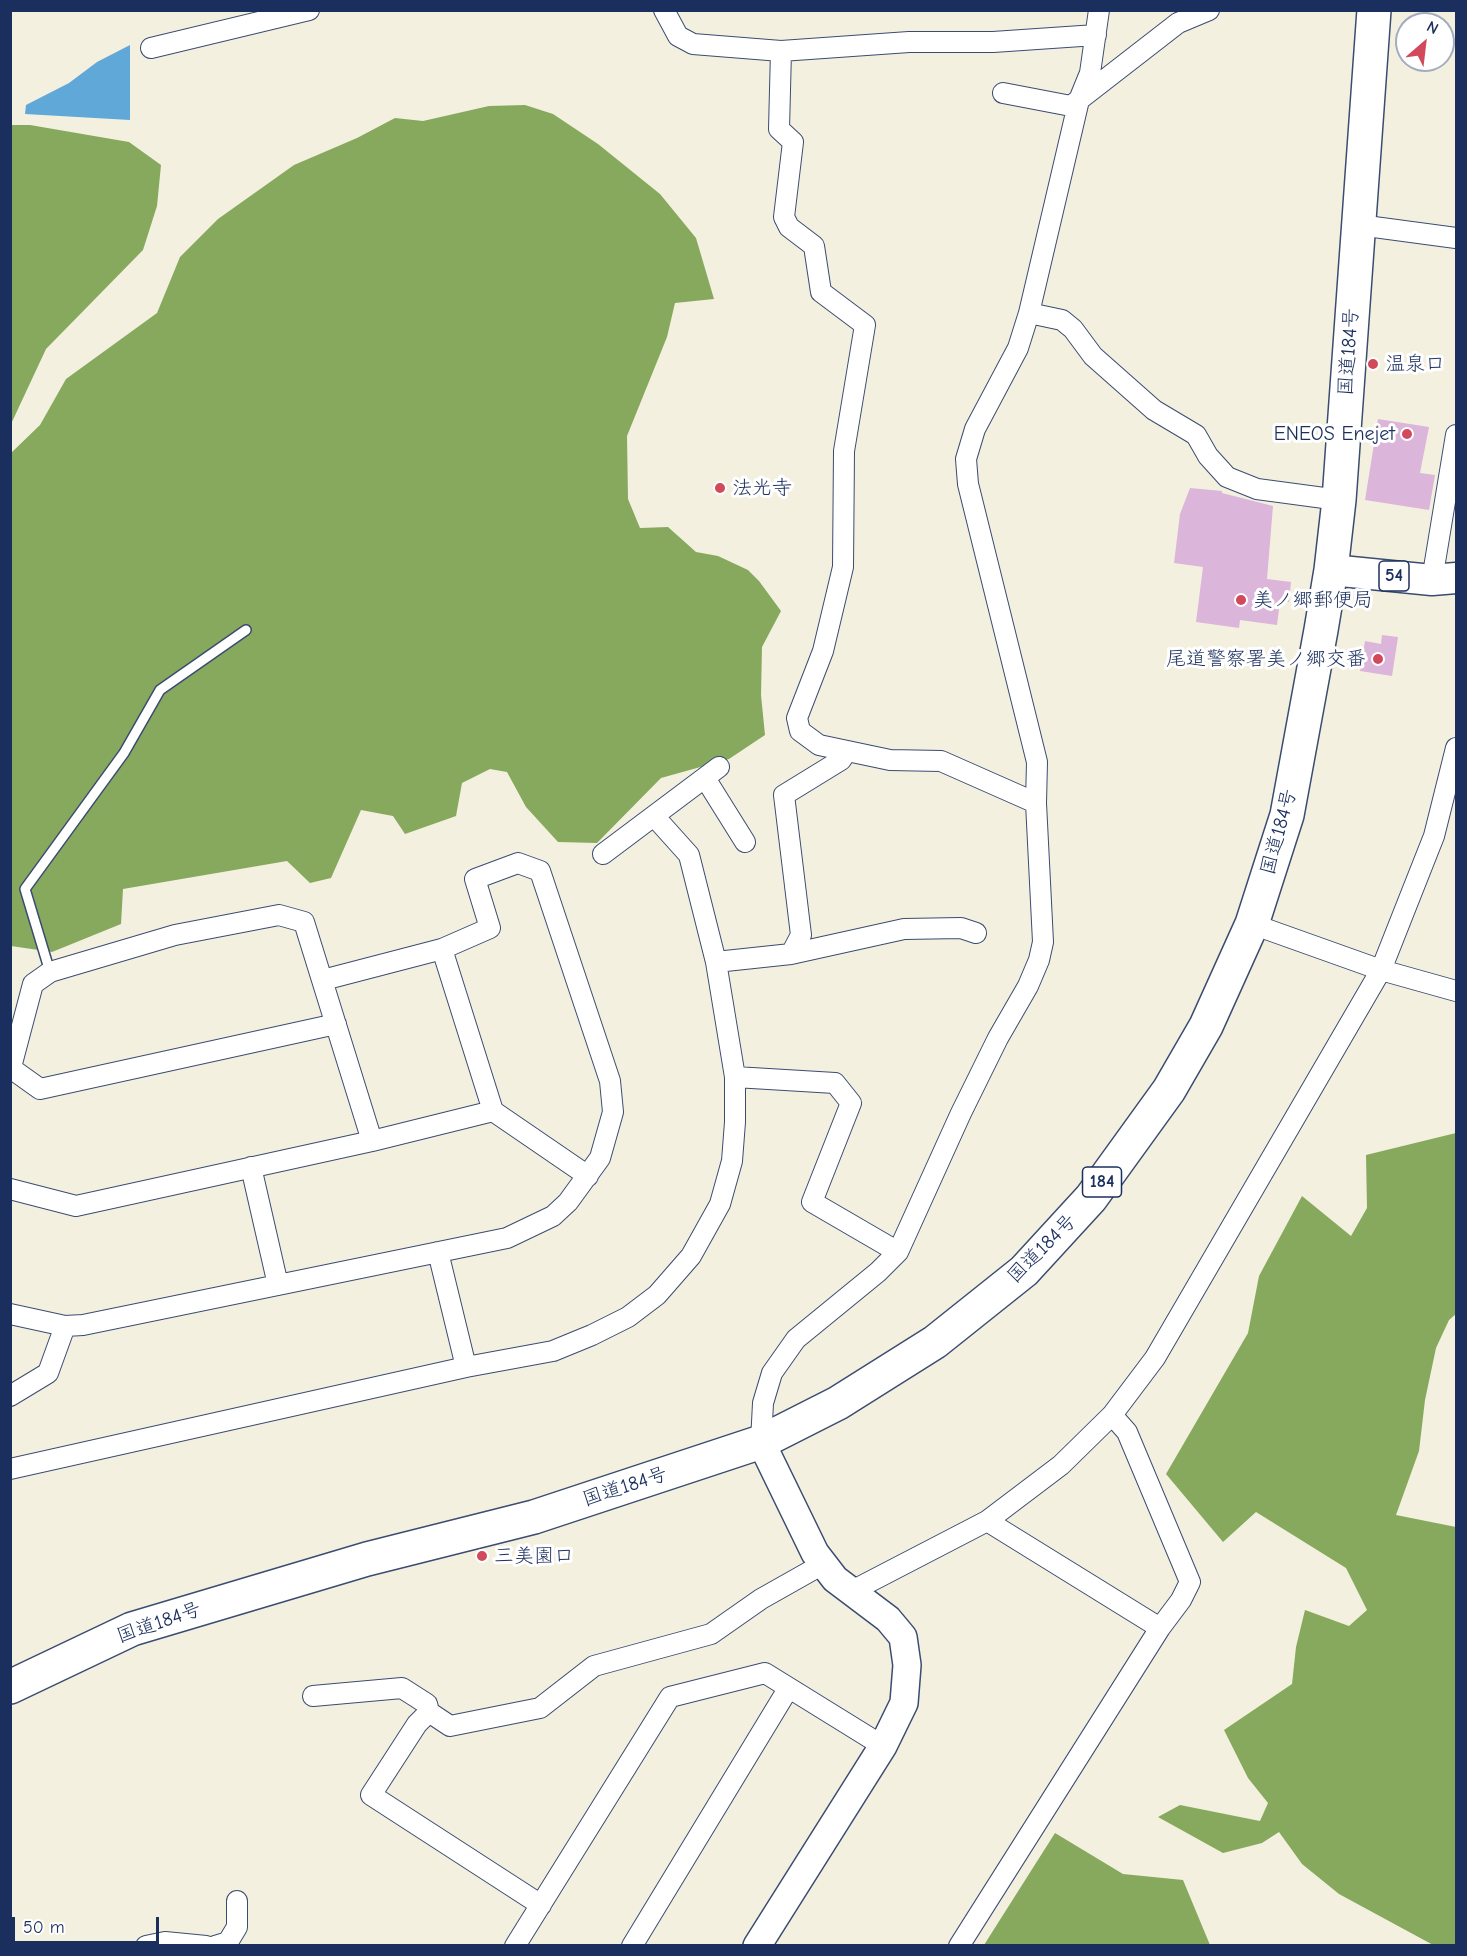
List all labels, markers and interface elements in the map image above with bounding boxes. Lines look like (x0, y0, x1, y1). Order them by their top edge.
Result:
north arrow (1395, 12, 1455, 72)
text: N (1424, 17, 1441, 38)
street label: 国道184号 (1334, 307, 1364, 397)
place label: 温泉口 (1385, 352, 1445, 376)
marker: 温泉口 (1366, 357, 1380, 371)
place label: ENEOS Enejet (1274, 422, 1395, 446)
marker: ENEOS Enejet (1400, 427, 1414, 441)
place label: 法光寺 (732, 476, 792, 500)
marker: 法光寺 (713, 481, 727, 495)
road number: 54 (1379, 561, 1409, 591)
place label: 美ノ郷郵便局 (1253, 588, 1373, 612)
marker: 美ノ郷郵便局 (1234, 593, 1248, 607)
place label: 尾道警察署美ノ郷交番 (1166, 647, 1366, 671)
marker: 尾道警察署美ノ郷交番 (1371, 652, 1385, 666)
street label: 国道184号 (1256, 786, 1302, 878)
road number: 184 (1082, 1167, 1122, 1197)
street label: 国道184号 (1002, 1209, 1082, 1289)
street label: 国道184号 (579, 1462, 671, 1512)
place label: 三美園口 (494, 1544, 574, 1568)
marker: 三美園口 (475, 1549, 489, 1563)
street label: 国道184号 (114, 1597, 204, 1649)
scale bar (15, 1905, 162, 1943)
text: 50 m (23, 1917, 65, 1938)

